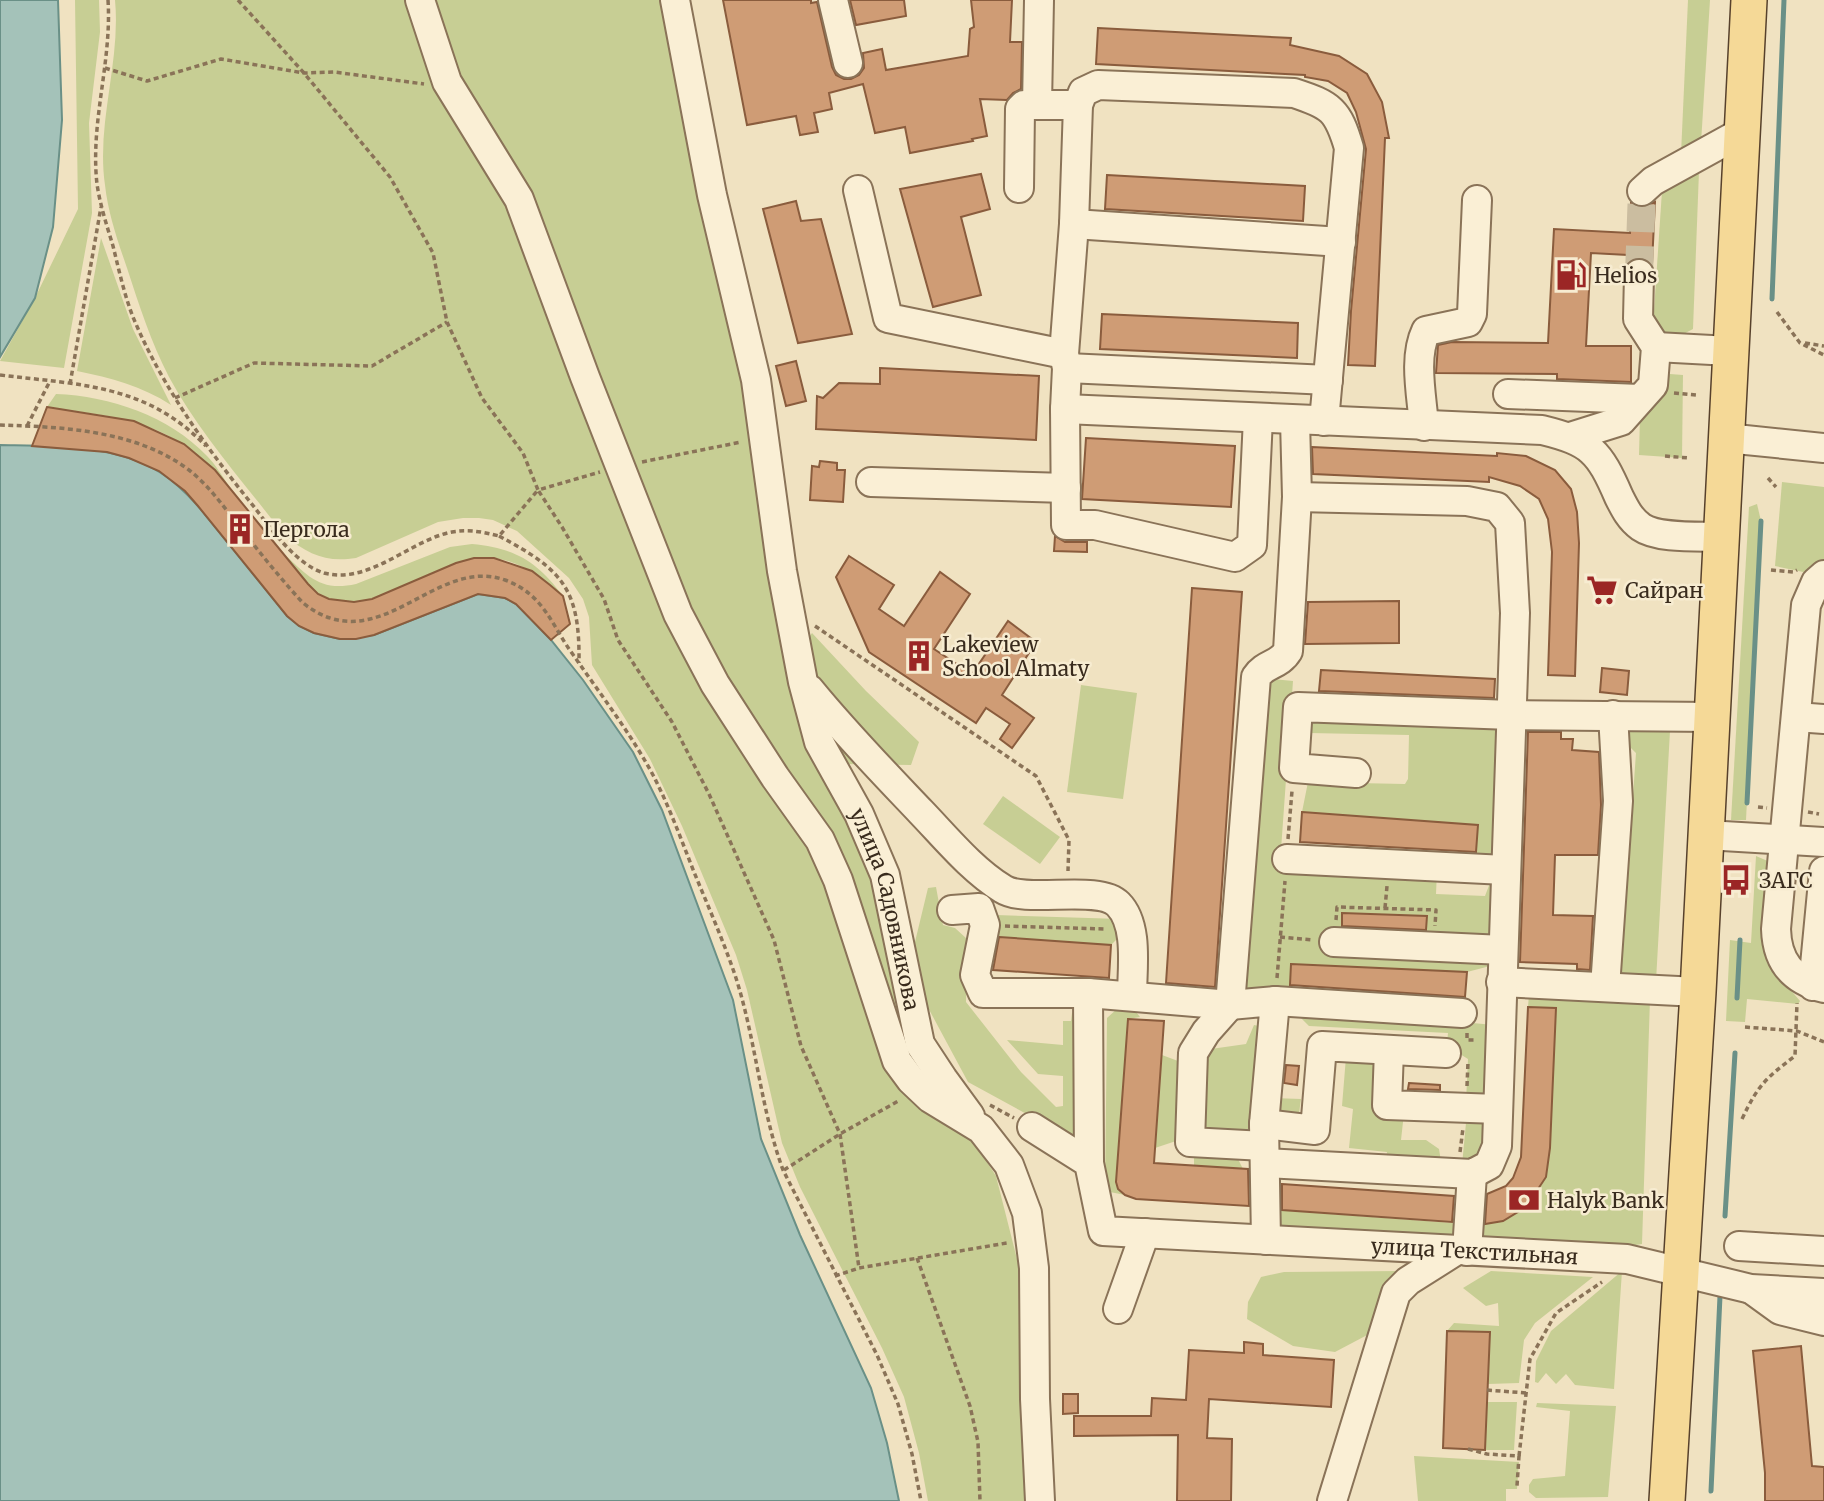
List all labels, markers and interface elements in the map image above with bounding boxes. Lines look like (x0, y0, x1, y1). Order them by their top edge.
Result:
fuel station icon: Helios (1554, 258, 1588, 292)
place label: Helios (1594, 262, 1657, 289)
building icon: Пергола (223, 512, 257, 546)
place label: Пергола (263, 516, 350, 543)
supermarket icon: Сайран (1585, 573, 1619, 607)
place label: Сайран (1625, 577, 1703, 604)
place label: Lakeview School Almaty (942, 631, 1090, 682)
building icon: Lakeview School Almaty (902, 639, 936, 673)
street label: улица Садовникова (844, 804, 926, 1013)
bus stop icon: ЗАГС (1719, 863, 1753, 897)
place label: ЗАГС (1759, 867, 1813, 894)
bank icon: Halyk Bank (1507, 1183, 1541, 1217)
place label: Halyk Bank (1547, 1187, 1665, 1214)
street label: улица Текстильная (1370, 1232, 1579, 1270)

